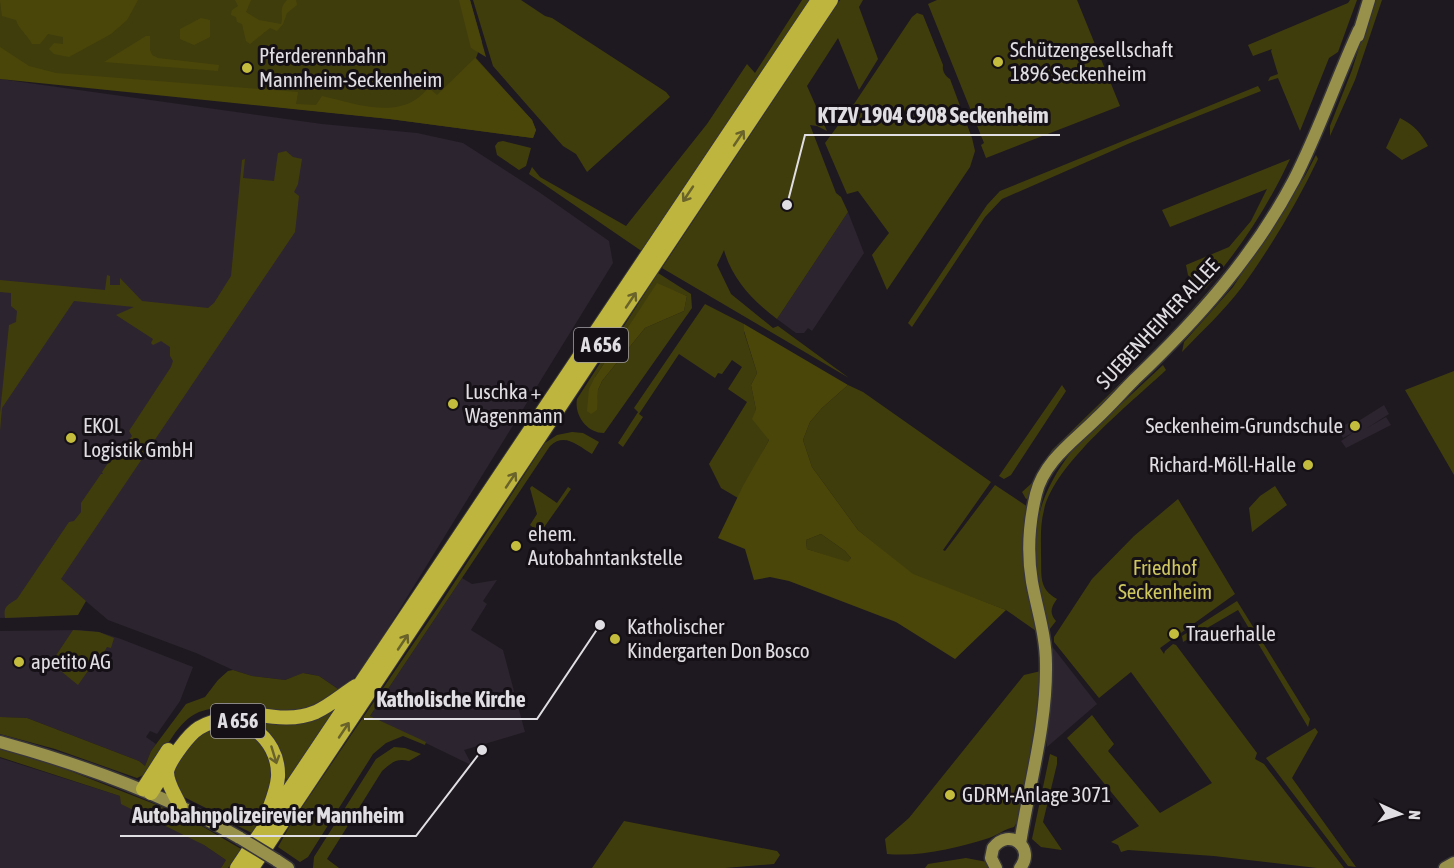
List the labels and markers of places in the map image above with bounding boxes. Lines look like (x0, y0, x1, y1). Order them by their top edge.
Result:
place label: Schützengesellschaft 1896 Seckenheim (1010, 37, 1173, 85)
place label: Pferderennbahn Mannheim-Seckenheim (259, 43, 442, 91)
marker: Schützengesellschaft 1896 Seckenheim (991, 55, 1005, 69)
marker: Pferderennbahn Mannheim-Seckenheim (240, 61, 254, 75)
callout: KTZV 1904 C908 Seckenheim (805, 95, 1060, 135)
place label: Luschka + Wagenmann (465, 379, 563, 427)
marker: Luschka + Wagenmann (446, 397, 460, 411)
place label: EKOL Logistik GmbH (83, 413, 194, 461)
place label: Seckenheim-Grundschule (1146, 413, 1343, 437)
marker: Seckenheim-Grundschule (1348, 419, 1362, 433)
marker: EKOL Logistik GmbH (64, 431, 78, 445)
place label: Richard-Möll-Halle (1149, 452, 1296, 476)
marker: Richard-Möll-Halle (1301, 458, 1315, 472)
place label: ehem. Autobahntankstelle (528, 521, 683, 569)
marker: ehem. Autobahntankstelle (509, 539, 523, 553)
place label: Katholischer Kindergarten Don Bosco (627, 614, 810, 662)
place label: Trauerhalle (1186, 621, 1276, 645)
marker: Trauerhalle (1167, 627, 1181, 641)
marker: Katholischer Kindergarten Don Bosco (608, 632, 622, 646)
place label: apetito AG (31, 649, 111, 673)
marker: apetito AG (12, 655, 26, 669)
callout: Katholische Kirche (364, 679, 537, 719)
place label: GDRM-Anlage 3071 (962, 782, 1111, 806)
marker: GDRM-Anlage 3071 (943, 788, 957, 802)
callout: Autobahnpolizeirevier Mannheim (120, 796, 416, 836)

